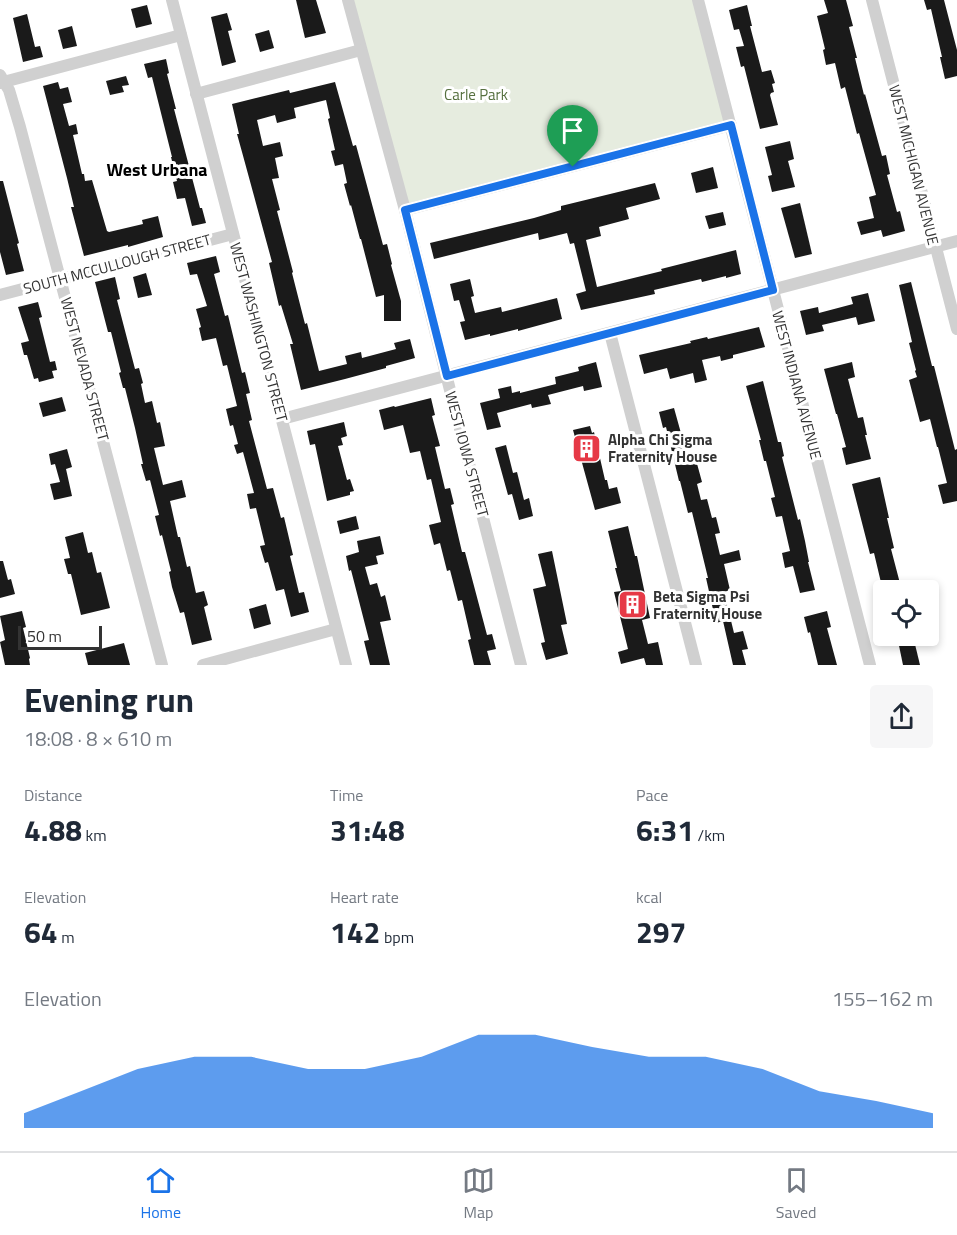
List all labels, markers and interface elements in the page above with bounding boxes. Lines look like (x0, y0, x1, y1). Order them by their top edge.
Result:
street label: WEST MICHIGAN AVENUE (883, 82, 945, 248)
park label: Carle Park (444, 83, 508, 106)
pin (547, 105, 598, 167)
icon: arrive (556, 114, 589, 147)
district label: West Urbana (106, 156, 208, 183)
street label: SOUTH MCCULLOUGH STREET (21, 228, 214, 300)
street label: WEST WASHINGTON STREET (224, 240, 294, 424)
street label: WEST NEVADA STREET (55, 295, 115, 444)
street label: WEST INDIANA AVENUE (766, 308, 828, 462)
street label: WEST IOWA STREET (439, 389, 495, 520)
place label: Alpha Chi Sigma Fraternity House (608, 428, 717, 468)
building icon: Alpha Chi Sigma Fraternity House (571, 432, 603, 464)
map controls (873, 580, 939, 646)
button: locate (873, 580, 939, 646)
place label: Beta Sigma Psi Fraternity House (653, 585, 762, 625)
building icon: Beta Sigma Psi Fraternity House (616, 589, 648, 621)
scale bar (18, 623, 102, 650)
text: 50 m (27, 624, 62, 648)
text: Evening run (24, 675, 194, 725)
button: share (870, 685, 933, 748)
text: 18:08 · 8 × 610 m (24, 723, 172, 754)
text: Distance (24, 783, 82, 807)
text: Time (330, 783, 363, 807)
text: Pace (636, 783, 668, 807)
text: 4.88 (24, 807, 82, 853)
text: 31:48 (330, 807, 405, 853)
text: 6:31 (636, 807, 694, 853)
text: km (82, 823, 107, 847)
text: /km (694, 823, 725, 847)
text: Elevation (24, 885, 86, 909)
text: Heart rate (330, 885, 399, 909)
text: kcal (636, 885, 662, 909)
text: 64 (24, 909, 58, 955)
text: 142 (330, 909, 380, 955)
text: 297 (636, 909, 686, 955)
text: m (58, 925, 75, 949)
text: bpm (380, 925, 414, 949)
text: Elevation (24, 983, 102, 1014)
text: 155–162 m (832, 983, 933, 1014)
tab: Home (140, 1164, 181, 1224)
tab: Map (462, 1164, 495, 1224)
tab: Saved (776, 1164, 817, 1224)

